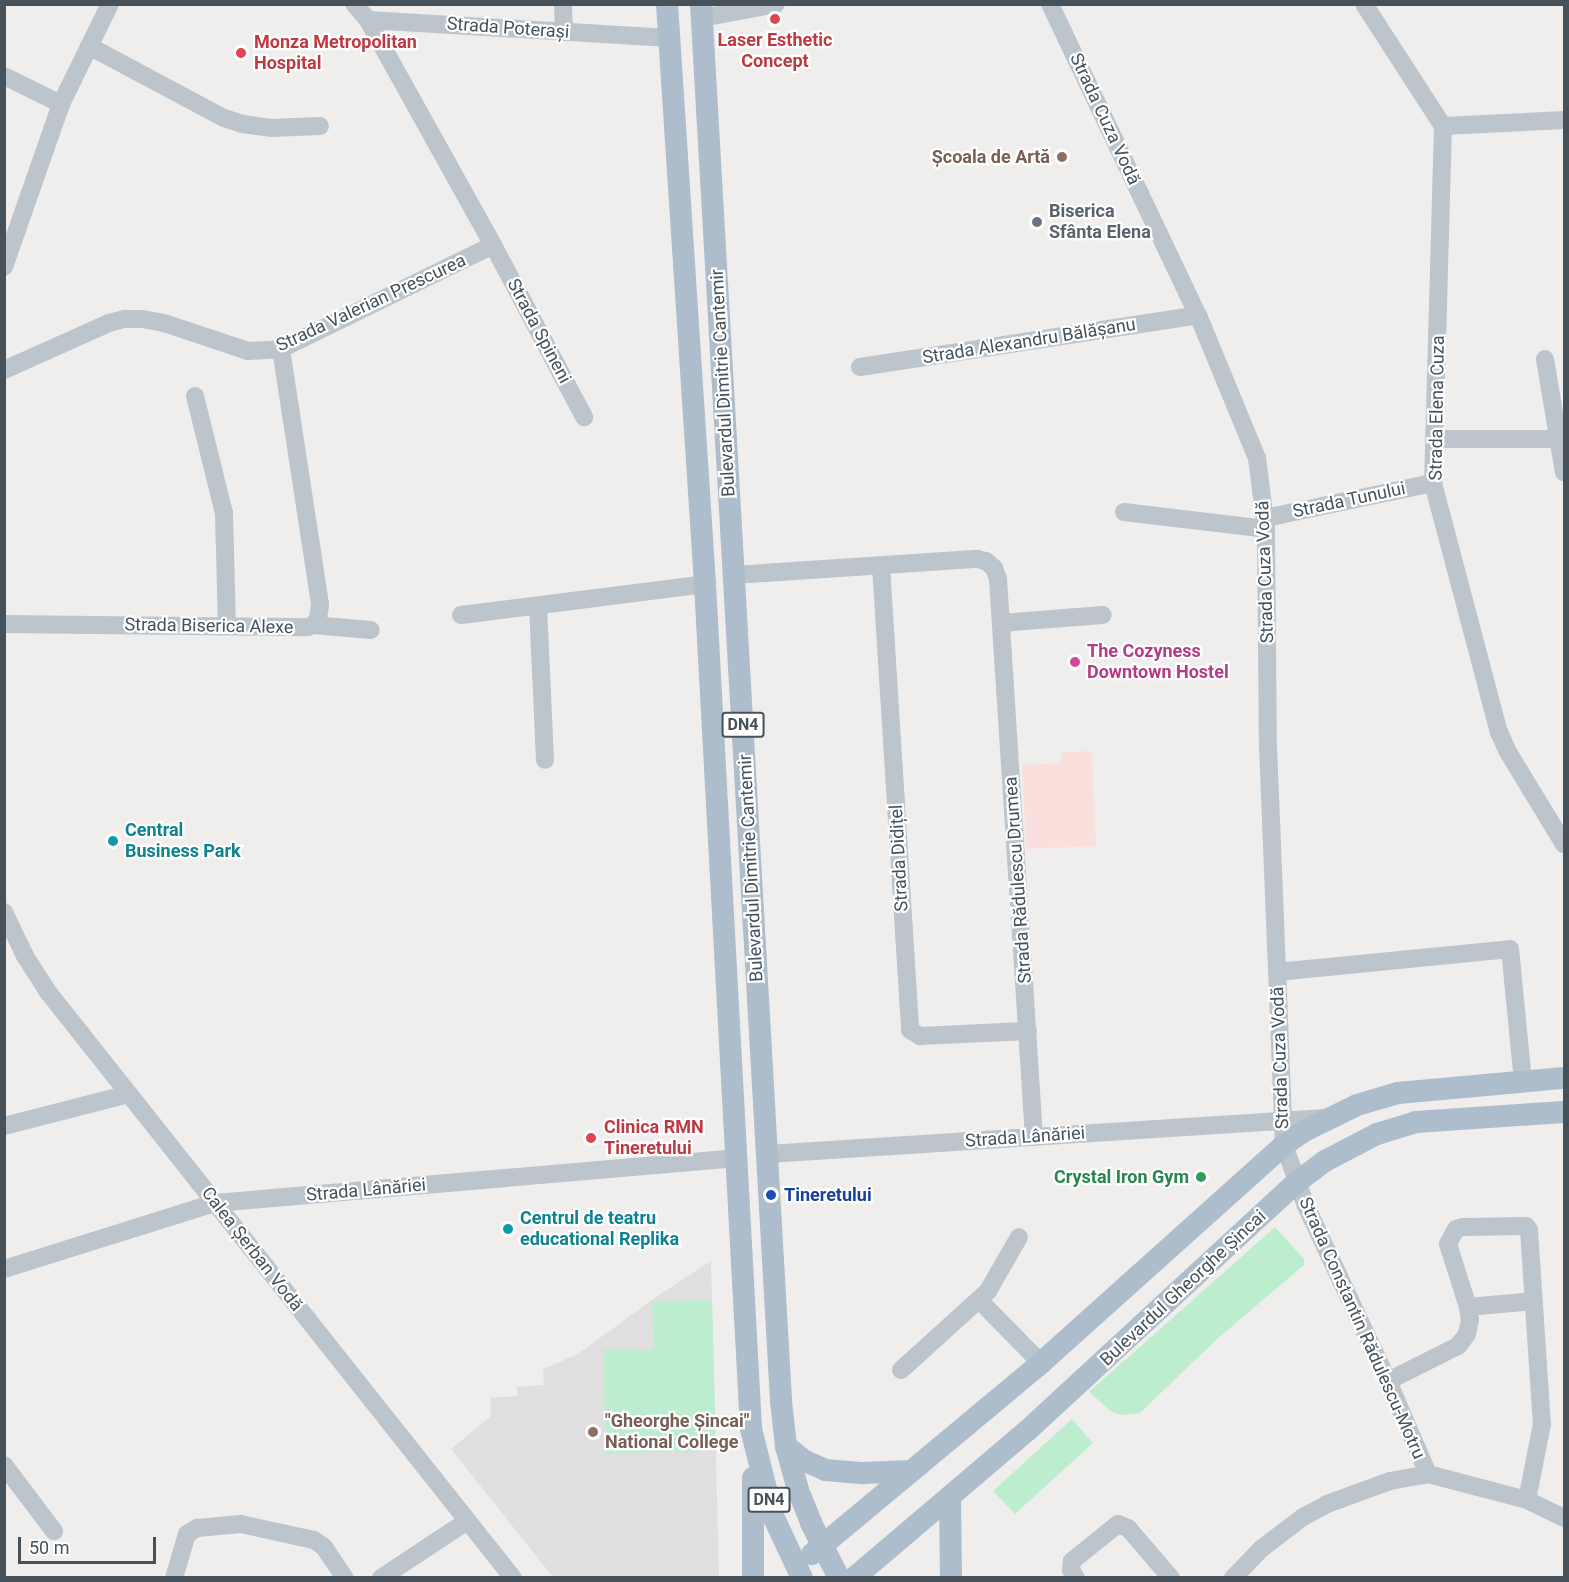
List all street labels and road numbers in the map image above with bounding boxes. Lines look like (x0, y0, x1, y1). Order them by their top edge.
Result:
street label: Strada Poterași (446, 13, 570, 43)
street label: Strada Cuza Vodă (1065, 50, 1145, 188)
street label: Strada Valerian Prescurea (273, 250, 469, 356)
street label: Bulevardul Dimitrie Cantemir (706, 269, 740, 497)
street label: Strada Spineni (502, 275, 576, 387)
street label: Strada Alexandru Bălășanu (921, 313, 1137, 369)
street label: Strada Elena Cuza (1425, 335, 1449, 481)
street label: Strada Tunului (1291, 477, 1407, 523)
street label: Strada Cuza Vodă (1252, 500, 1278, 644)
street label: Strada Biserica Alexe (124, 614, 294, 638)
road number: DN4 (720, 712, 766, 738)
street label: Bulevardul Dimitrie Cantemir (734, 754, 768, 982)
street label: Strada Rădulescu Drumea (1000, 776, 1036, 984)
street label: Strada Didițel (885, 804, 913, 912)
street label: Strada Cuza Vodă (1267, 986, 1293, 1130)
street label: Strada Lânăriei (964, 1122, 1086, 1152)
street label: Strada Lânăriei (305, 1174, 427, 1206)
street label: Calea Șerban Vodă (197, 1183, 307, 1315)
street label: Strada Constantin Rădulescu-Motru (1294, 1194, 1430, 1462)
street label: Bulevardul Gheorghe Șincai (1096, 1206, 1270, 1370)
road number: DN4 (746, 1487, 792, 1513)

